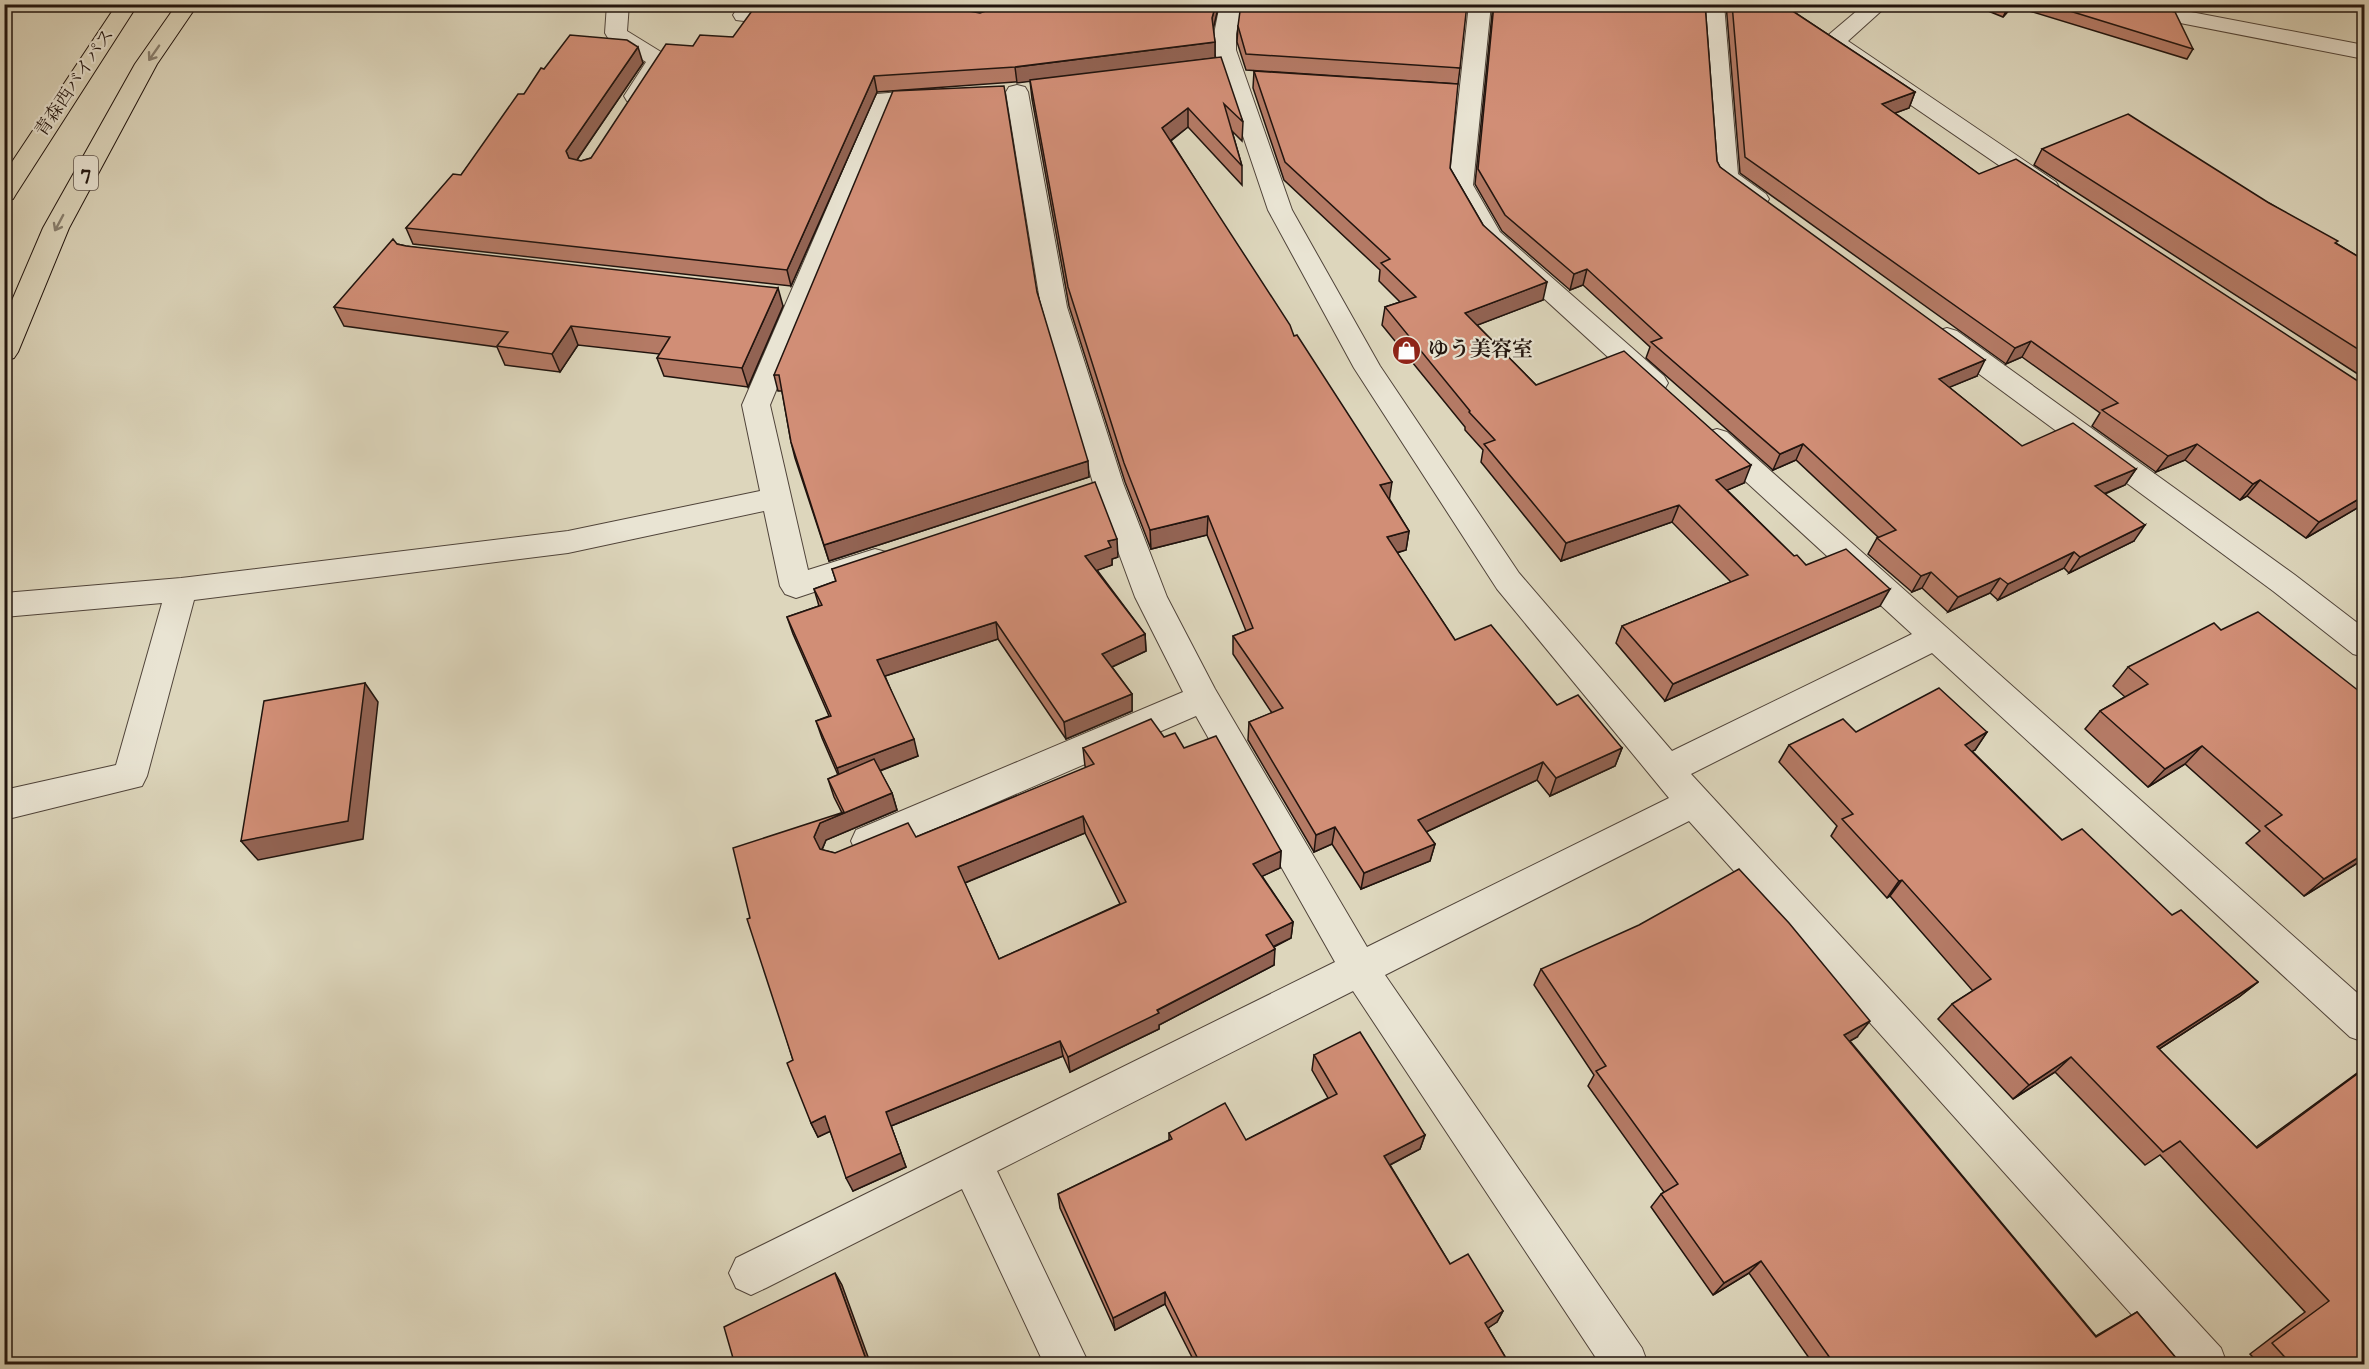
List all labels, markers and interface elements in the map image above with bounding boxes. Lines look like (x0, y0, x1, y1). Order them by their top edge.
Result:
street label: 青森西バイパス (31, 25, 119, 141)
one-way arrow (148, 44, 160, 60)
road number: 7 (74, 156, 98, 190)
one-way arrow (53, 213, 65, 231)
shop icon: ゆう美容室 (1391, 334, 1423, 366)
place label: ゆう美容室 (1428, 337, 1533, 363)

